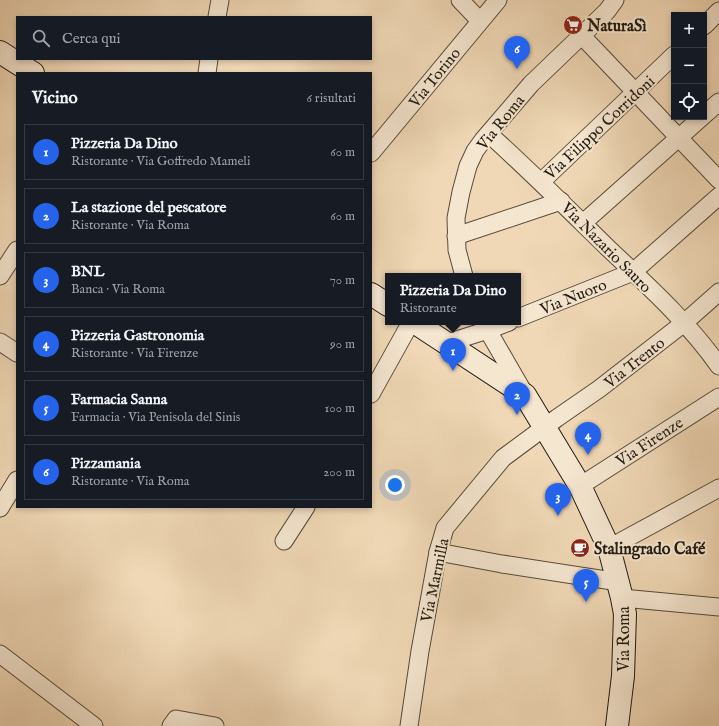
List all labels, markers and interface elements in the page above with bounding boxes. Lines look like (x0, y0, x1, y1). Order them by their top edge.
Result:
map controls (671, 12, 707, 120)
button: + (671, 12, 707, 48)
supermarket icon: NaturaSì (562, 14, 584, 36)
search box (16, 16, 372, 60)
place label: NaturaSì (586, 17, 647, 37)
icon: search (30, 27, 52, 49)
text: Cerca qui (62, 29, 121, 48)
pin: 6 (504, 36, 530, 69)
street label: Via Torino (405, 44, 466, 113)
button: − (671, 48, 707, 84)
street label: Via Filippo Corridoni (540, 72, 660, 185)
button: locate (671, 84, 707, 120)
text: Vicino (32, 88, 78, 109)
text: 6 risultati (307, 90, 356, 107)
street label: Via Roma (473, 92, 530, 156)
text: Pizzeria Da Dino (71, 134, 178, 153)
text: 1 (44, 144, 48, 161)
text: 60 m (330, 144, 355, 161)
text: Ristorante · Via Goffredo Mameli (71, 153, 250, 170)
text: La stazione del pescatore (71, 198, 226, 217)
street label: Via Nazario Sauro (555, 198, 655, 298)
text: 2 (43, 208, 49, 225)
text: 60 m (330, 208, 355, 225)
text: Ristorante · Via Roma (71, 217, 189, 234)
text: BNL (71, 262, 104, 281)
text: 3 (44, 272, 48, 289)
text: 70 m (330, 272, 355, 289)
popup (385, 273, 521, 325)
street label: Via Nuoro (537, 275, 610, 321)
text: Banca · Via Roma (71, 281, 165, 298)
text: Pizzeria Da Dino (400, 281, 506, 300)
text: Ristorante (400, 300, 457, 317)
text: Pizzeria Gastronomia (71, 326, 204, 345)
street label: Via Trento (600, 334, 670, 394)
text: 4 (43, 336, 49, 353)
text: 90 m (330, 336, 355, 353)
pin: 1 (440, 338, 466, 371)
text: Ristorante · Via Firenze (71, 345, 198, 362)
pin: 2 (504, 382, 530, 415)
text: Farmacia Sanna (71, 390, 167, 409)
text: 5 (44, 400, 48, 417)
text: 100 m (325, 400, 355, 417)
text: Farmacia · Via Penisola del Sinis (71, 409, 240, 426)
street label: Via Firenze (612, 414, 687, 472)
pin: 4 (575, 422, 601, 455)
text: Pizzamania (71, 454, 141, 473)
text: 6 (43, 464, 49, 481)
text: 200 m (323, 464, 355, 481)
text: Ristorante · Via Roma (71, 473, 189, 490)
your location (385, 475, 405, 495)
pin: 3 (545, 483, 571, 516)
street label: Via Marmilla (417, 537, 455, 625)
cafe icon: Stalingrado Café (569, 537, 591, 559)
place label: Stalingrado Café (594, 540, 706, 560)
pin: 5 (573, 569, 599, 602)
street label: Via Roma (615, 606, 635, 673)

